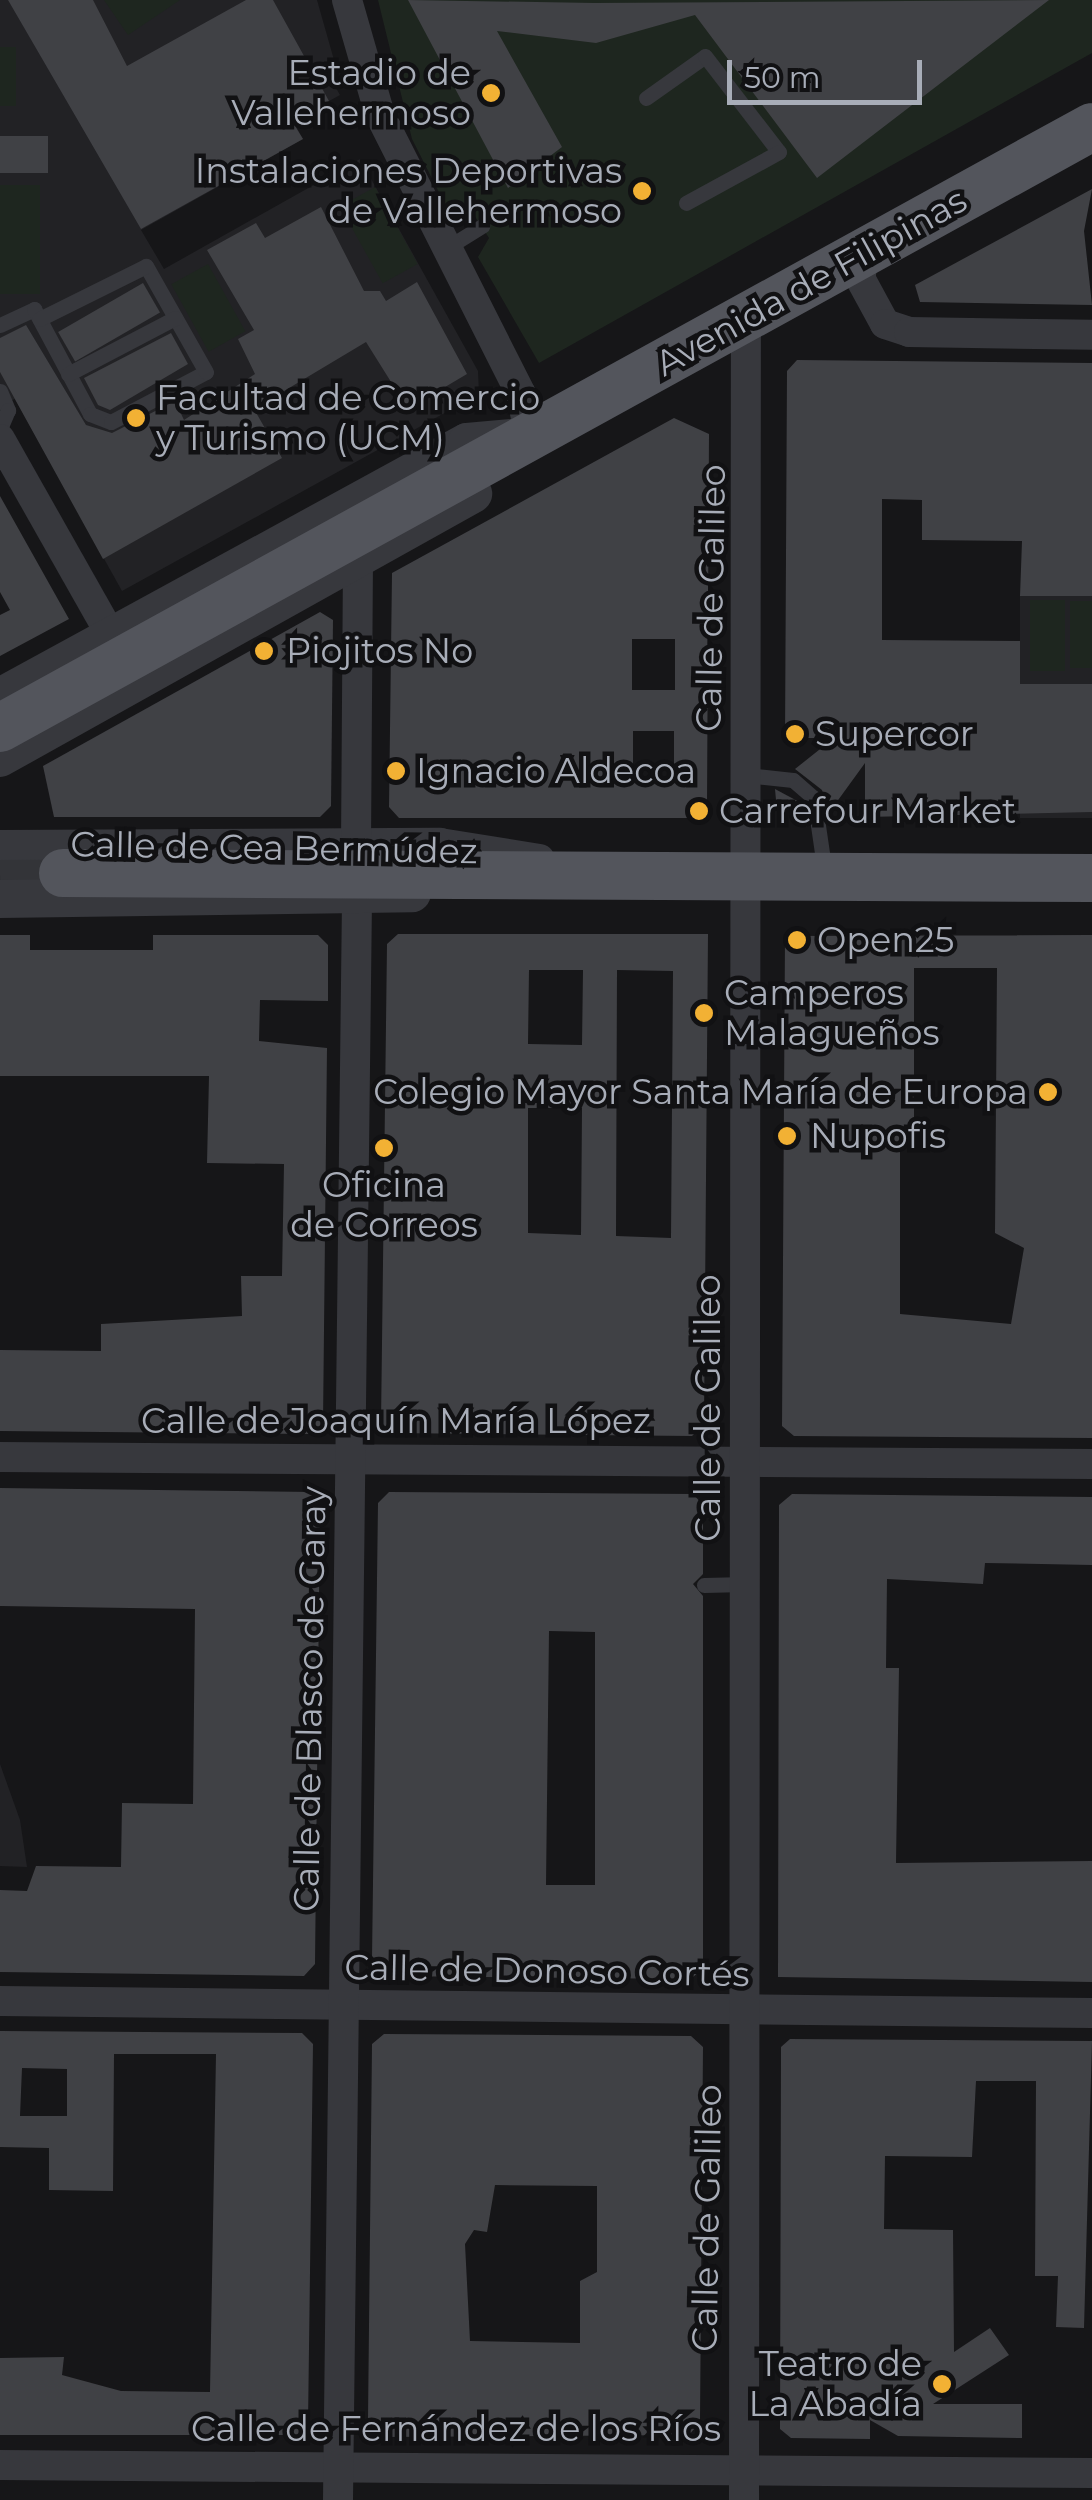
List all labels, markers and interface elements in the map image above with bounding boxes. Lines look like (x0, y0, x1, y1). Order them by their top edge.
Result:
scale bar (732, 40, 927, 102)
place label: Estadio de Vallehermoso (231, 52, 471, 134)
text: 50 m (744, 59, 821, 96)
marker: Estadio de Vallehermoso (480, 82, 502, 104)
place label: Instalaciones Deportivas de Vallehermoso (195, 150, 622, 232)
street label: Avenida de Filipinas (648, 179, 974, 385)
marker: Instalaciones Deportivas de Vallehermoso (631, 180, 653, 202)
place label: Facultad de Comercio y Turismo (UCM) (156, 377, 540, 459)
marker: Facultad de Comercio y Turismo (UCM) (125, 407, 147, 429)
street label: Calle de Galileo (688, 464, 734, 732)
place label: Piojitos No (286, 630, 473, 672)
marker: Piojitos No (251, 638, 277, 664)
place label: Supercor (815, 713, 974, 755)
marker: Supercor (784, 723, 806, 745)
place label: Ignacio Aldecoa (416, 750, 696, 792)
marker: Ignacio Aldecoa (385, 760, 407, 782)
place label: Carrefour Market (719, 790, 1016, 832)
marker: Carrefour Market (688, 800, 710, 822)
street label: Calle de Cea Bermúdez (70, 823, 478, 873)
place label: Open25 (817, 919, 954, 961)
marker: Open25 (786, 929, 808, 951)
place label: Camperos Malagueños (724, 972, 939, 1054)
marker: Camperos Malagueños (693, 1002, 715, 1024)
place label: Colegio Mayor Santa María de Europa (373, 1071, 1028, 1113)
marker: Colegio Mayor Santa María de Europa (1037, 1081, 1059, 1103)
place label: Nupofis (810, 1115, 946, 1157)
marker: Nupofis (774, 1123, 800, 1149)
marker: Oficina de Correos (373, 1137, 395, 1159)
place label: Oficina de Correos (290, 1164, 478, 1246)
street label: Calle de Galileo (687, 1274, 729, 1542)
street label: Calle de Joaquín María López (141, 1400, 651, 1442)
street label: Calle de Blasco de Garay (285, 1486, 335, 1912)
street label: Calle de Donoso Cortés (344, 1946, 750, 1996)
street label: Calle de Galileo (684, 2084, 730, 2352)
place label: Teatro de La Abadía (748, 2343, 922, 2425)
marker: Teatro de La Abadía (931, 2373, 953, 2395)
street label: Calle de Fernández de los Ríos (191, 2408, 721, 2450)

